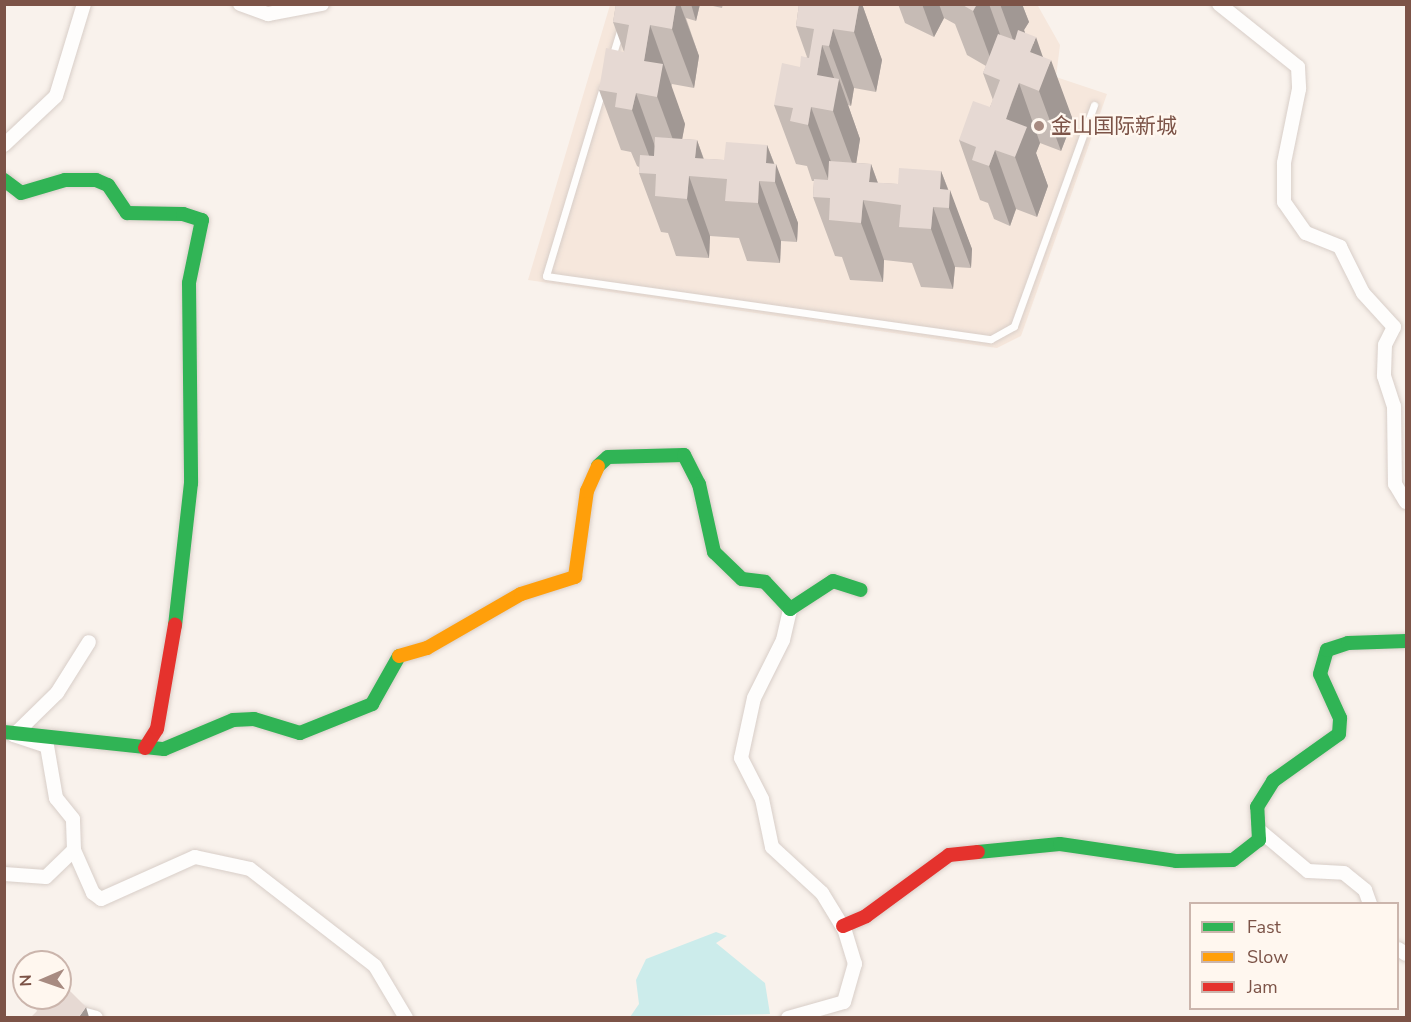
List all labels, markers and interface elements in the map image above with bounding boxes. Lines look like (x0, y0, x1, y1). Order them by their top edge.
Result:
place label: 金山国际新城 (1051, 113, 1177, 139)
marker: 金山国际新城 (1032, 119, 1046, 133)
legend (1189, 902, 1399, 1010)
text: Fast (1247, 915, 1281, 939)
text: Slow (1247, 945, 1288, 969)
north arrow (12, 950, 72, 1010)
text: N (15, 974, 37, 987)
text: Jam (1247, 975, 1278, 999)

